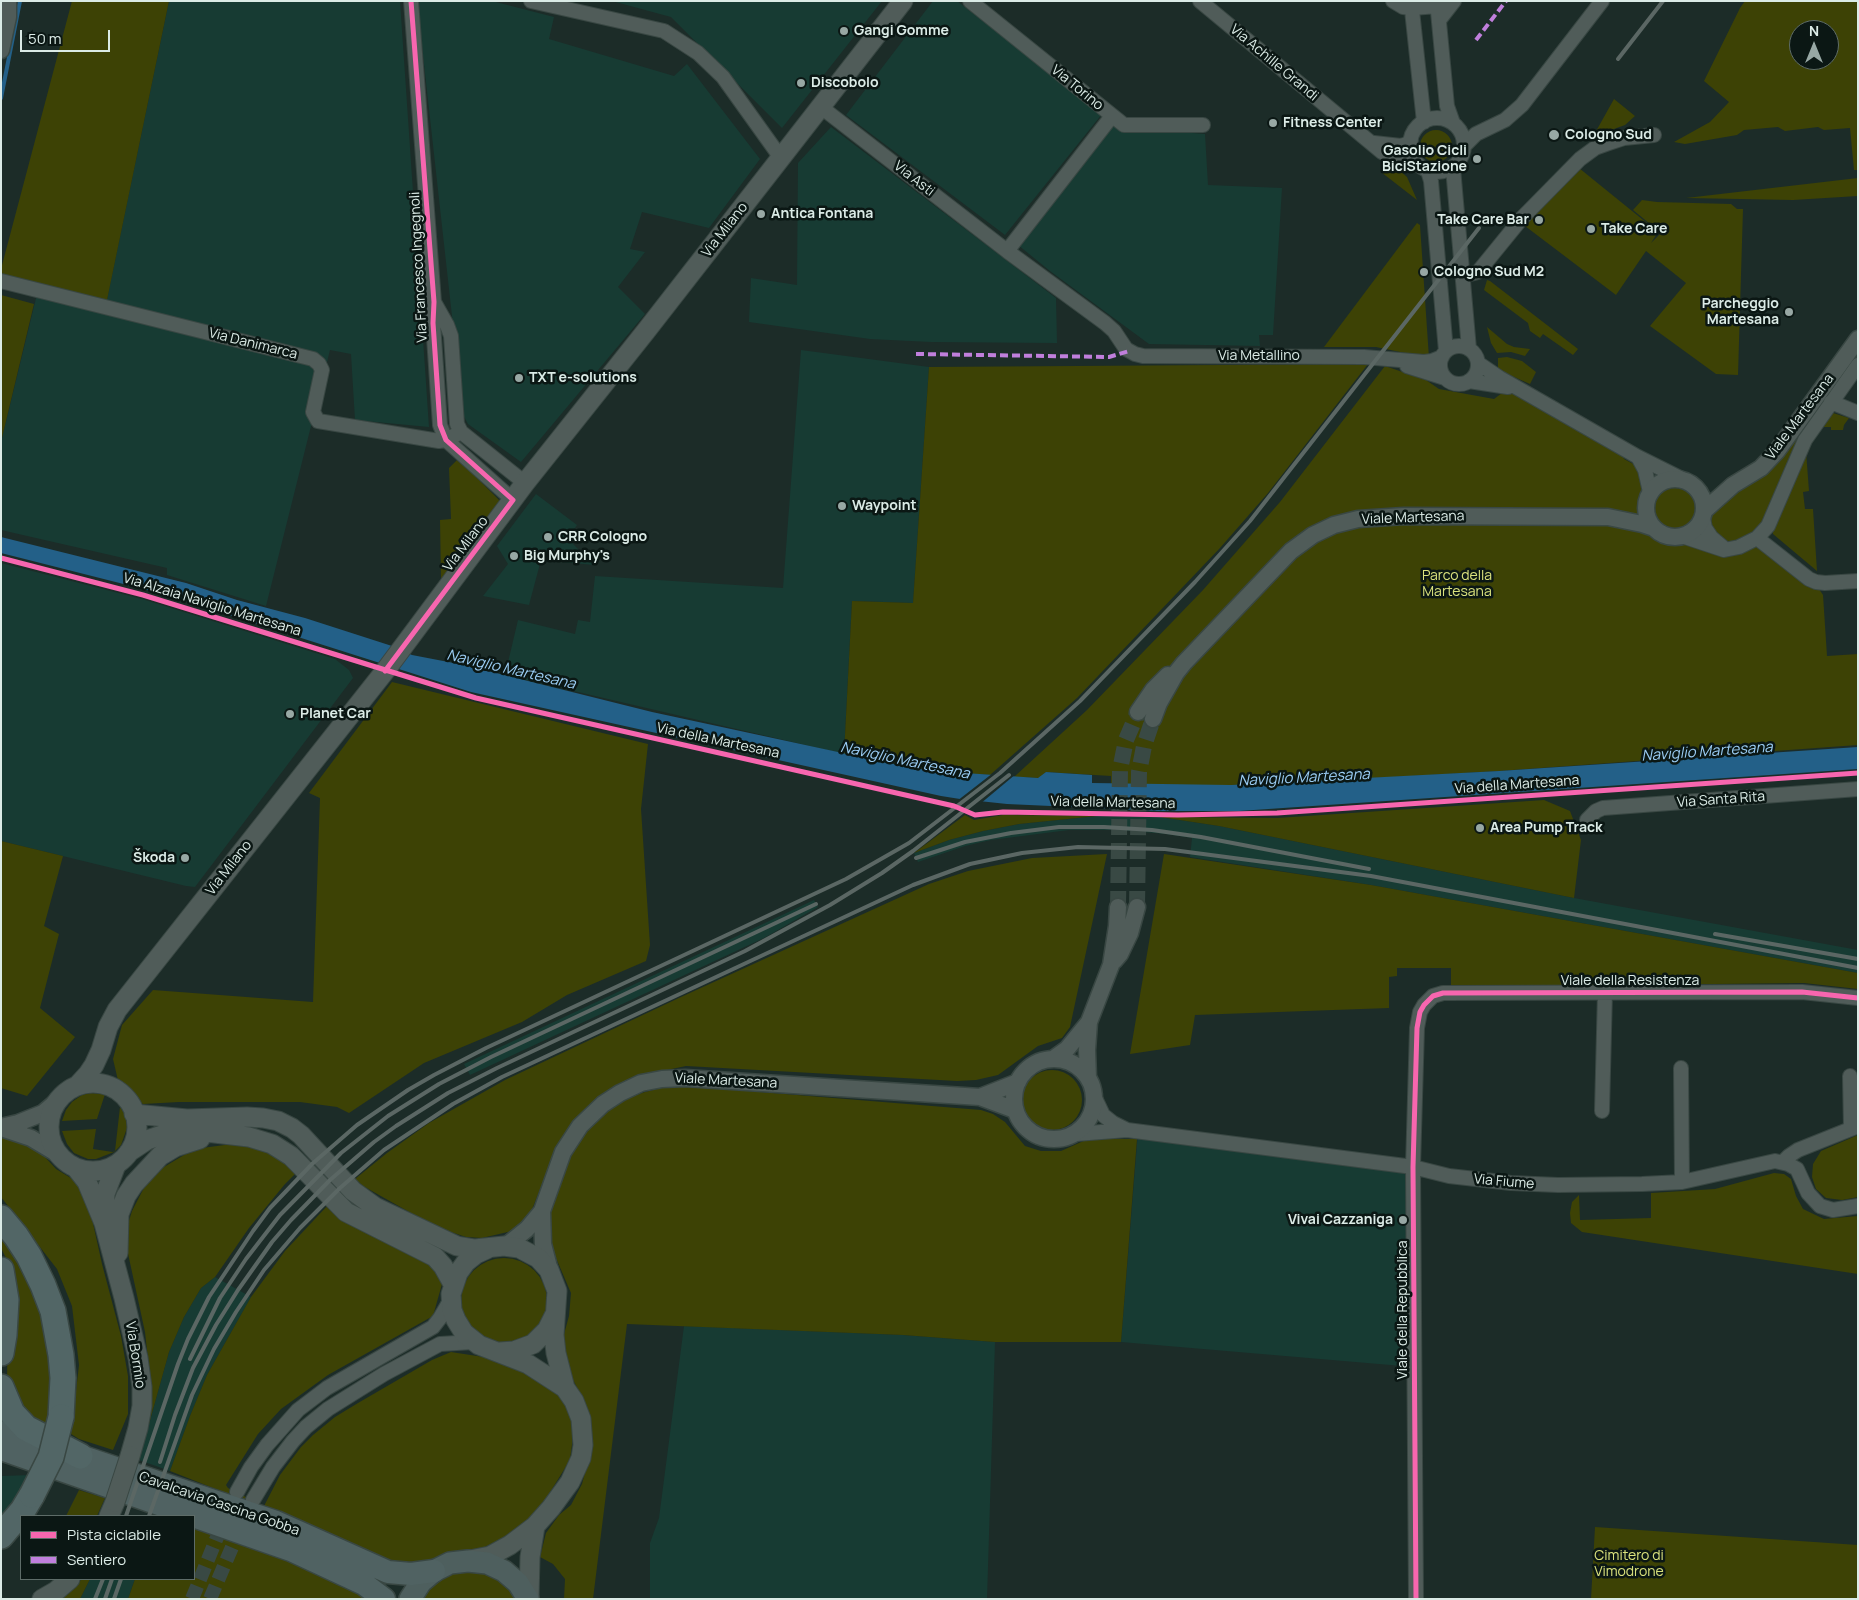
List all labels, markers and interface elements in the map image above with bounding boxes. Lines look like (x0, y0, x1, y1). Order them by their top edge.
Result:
scale bar (22, 20, 112, 52)
north arrow (1789, 20, 1839, 70)
street label: Via Achille Grandi (1226, 21, 1322, 105)
text: N (1809, 21, 1819, 40)
place label: Gangi Gomme (854, 23, 949, 39)
marker: Gangi Gomme (838, 25, 850, 37)
text: 50 m (28, 28, 62, 49)
street label: Via Torino (1047, 62, 1107, 114)
place label: Discobolo (811, 75, 879, 91)
marker: Discobolo (795, 77, 807, 89)
place label: Fitness Center (1283, 115, 1382, 131)
marker: Fitness Center (1267, 117, 1279, 129)
place label: Cologno Sud (1565, 127, 1652, 143)
marker: Cologno Sud (1547, 128, 1561, 142)
place label: Gasolio Cicli BiciStazione (1382, 143, 1467, 176)
marker: Gasolio Cicli BiciStazione (1471, 153, 1483, 165)
street label: Via Asti (890, 158, 938, 200)
street label: Via Francesco Ingegnoli (407, 191, 431, 343)
street label: Via Milano (698, 199, 752, 261)
place label: Antica Fontana (771, 206, 873, 222)
marker: Antica Fontana (755, 208, 767, 220)
place label: Take Care Bar (1437, 212, 1529, 228)
marker: Take Care Bar (1533, 214, 1545, 226)
place label: Take Care (1601, 221, 1667, 237)
marker: Take Care (1585, 223, 1597, 235)
place label: Cologno Sud M2 (1434, 264, 1544, 280)
marker: Cologno Sud M2 (1418, 266, 1430, 278)
place label: Parcheggio Martesana (1702, 296, 1779, 328)
marker: Parcheggio Martesana (1783, 306, 1795, 318)
street label: Via Danimarca (207, 325, 299, 363)
street label: Via Metallino (1218, 348, 1300, 364)
place label: TXT e-solutions (529, 370, 637, 386)
street label: Viale Martesana (1762, 371, 1838, 463)
marker: TXT e-solutions (513, 372, 525, 384)
place label: Waypoint (852, 498, 917, 514)
marker: Waypoint (836, 500, 848, 512)
street label: Viale Martesana (1361, 508, 1465, 528)
street label: Via Milano (440, 513, 492, 575)
place label: CRR Cologno (558, 529, 647, 545)
marker: CRR Cologno (542, 531, 554, 543)
place label: Big Murphy's (524, 548, 610, 564)
marker: Big Murphy's (508, 550, 520, 562)
park label: Parco della Martesana (1422, 568, 1492, 600)
street label: Via Alzaia Naviglio Martesana (121, 570, 303, 640)
water label: Naviglio Martesana (445, 646, 577, 694)
place label: Planet Car (300, 706, 371, 722)
marker: Planet Car (284, 708, 296, 720)
street label: Via della Martesana (655, 720, 781, 762)
water label: Naviglio Martesana (1641, 738, 1773, 766)
water label: Naviglio Martesana (839, 739, 971, 783)
water label: Naviglio Martesana (1238, 766, 1370, 790)
street label: Via della Martesana (1454, 772, 1580, 798)
street label: Via Santa Rita (1676, 789, 1766, 811)
street label: Via della Martesana (1050, 794, 1176, 812)
place label: Area Pump Track (1490, 820, 1603, 836)
marker: Area Pump Track (1474, 822, 1486, 834)
street label: Via Milano (202, 837, 256, 899)
place label: Škoda (133, 850, 175, 866)
marker: Škoda (179, 852, 191, 864)
street label: Viale della Resistenza (1561, 973, 1699, 989)
street label: Viale Martesana (674, 1070, 778, 1092)
street label: Via Fiume (1473, 1171, 1535, 1193)
place label: Vivai Cazzaniga (1288, 1212, 1393, 1228)
marker: Vivai Cazzaniga (1397, 1214, 1409, 1226)
street label: Viale della Repubblica (1395, 1240, 1411, 1380)
street label: Via Bormio (121, 1320, 149, 1390)
street label: Cavalcavia Cascina Gobba (136, 1469, 302, 1539)
legend (20, 1515, 195, 1580)
text: Pista ciclabile (67, 1524, 161, 1545)
park label: Cimitero di Vimodrone (1594, 1548, 1664, 1580)
text: Sentiero (67, 1549, 126, 1570)

